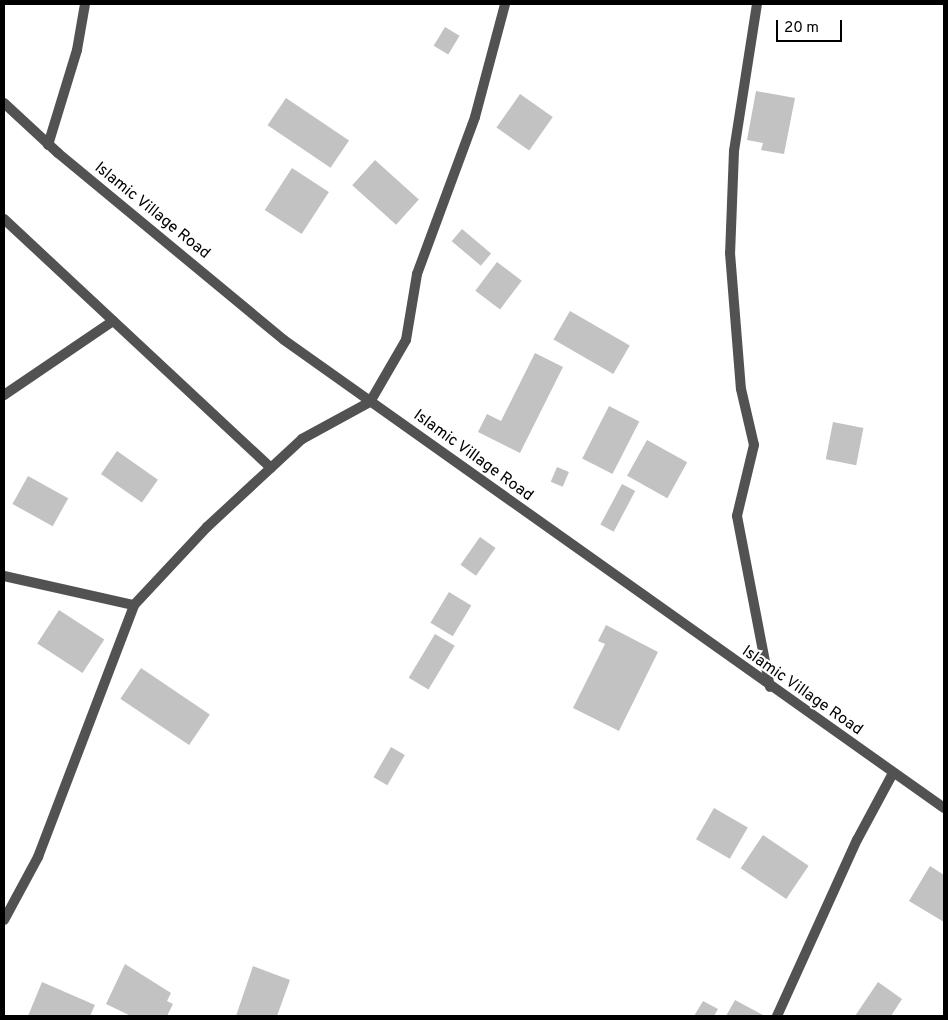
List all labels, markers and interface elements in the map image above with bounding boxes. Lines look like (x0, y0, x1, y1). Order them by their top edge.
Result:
scale bar (778, 10, 844, 42)
text: 20 m (784, 19, 819, 38)
street label: Islamic Village Road (90, 158, 214, 264)
street label: Islamic Village Road (409, 406, 537, 506)
street label: Islamic Village Road (738, 642, 866, 740)

